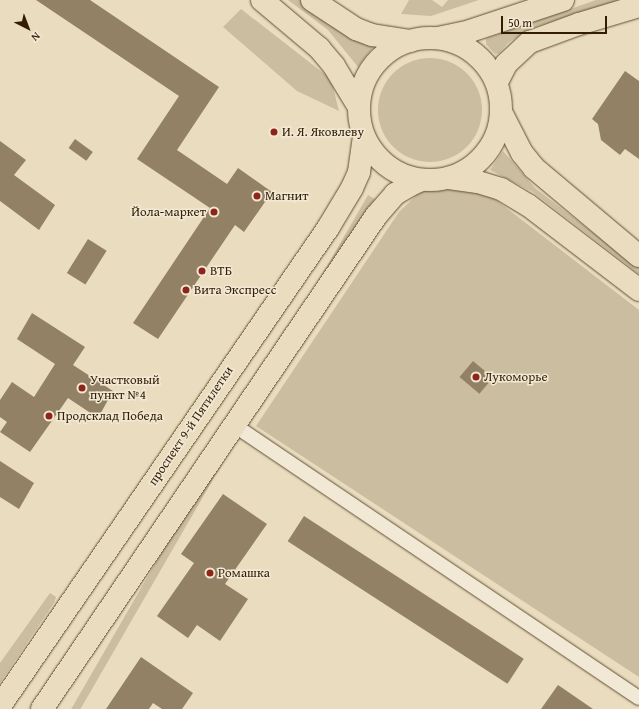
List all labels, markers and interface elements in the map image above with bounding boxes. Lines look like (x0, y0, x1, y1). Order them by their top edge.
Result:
north arrow (8, 8, 48, 48)
scale bar (503, 8, 609, 34)
text: 50 m (508, 14, 532, 31)
text: N (28, 29, 44, 45)
place label: И. Я. Яковлеву (282, 124, 364, 140)
marker: И. Я. Яковлеву (269, 127, 279, 137)
place label: Магнит (265, 188, 308, 204)
marker: Магнит (252, 191, 262, 201)
place label: Йола-маркет (131, 204, 206, 220)
marker: Йола-маркет (209, 207, 219, 217)
place label: ВТБ (210, 263, 232, 279)
marker: ВТБ (197, 266, 207, 276)
place label: Вита Экспресс (194, 282, 276, 298)
marker: Вита Экспресс (181, 285, 191, 295)
street label: проспект 9-й Пятилетки (145, 363, 237, 489)
place label: Лукоморье (484, 369, 547, 385)
marker: Лукоморье (471, 372, 481, 382)
place label: Участковый пункт №4 (90, 373, 160, 404)
marker: Участковый пункт №4 (77, 383, 87, 393)
place label: Продсклад Победа (57, 408, 163, 424)
marker: Продсклад Победа (44, 411, 54, 421)
place label: Ромашка (218, 565, 270, 581)
marker: Ромашка (205, 568, 215, 578)

